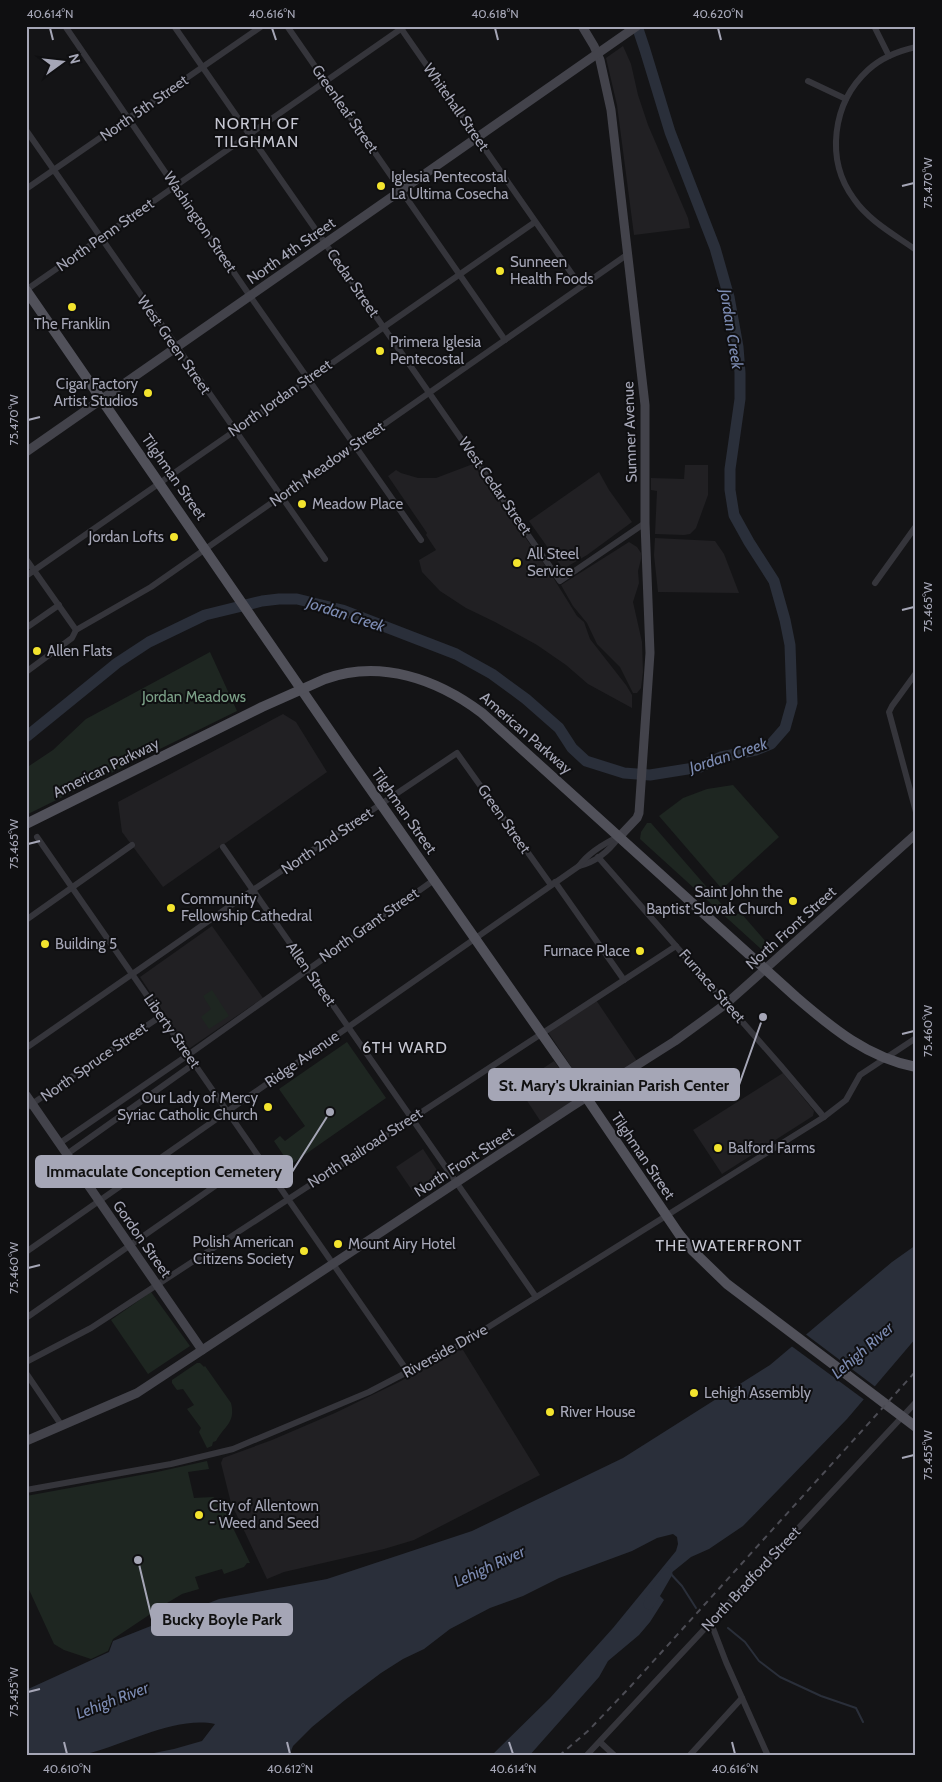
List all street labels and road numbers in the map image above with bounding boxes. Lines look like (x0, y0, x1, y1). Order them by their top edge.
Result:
street label: Whitehall Street (419, 60, 493, 154)
street label: Greenleaf Street (308, 61, 382, 157)
street label: North 5th Street (97, 71, 191, 145)
street label: Washington Street (160, 168, 240, 276)
street label: North Penn Street (53, 195, 157, 275)
street label: North 4th Street (243, 214, 339, 288)
street label: Cedar Street (323, 246, 383, 320)
street label: West Green Street (133, 292, 215, 398)
street label: North Jordan Street (225, 356, 335, 440)
street label: Sumner Avenue (619, 381, 641, 483)
street label: North Meadow Street (266, 418, 388, 510)
street label: Tilghman Street (138, 431, 210, 523)
street label: West Cedar Street (455, 434, 535, 538)
street label: American Parkway (476, 688, 576, 778)
street label: American Parkway (50, 734, 162, 802)
street label: Tilghman Street (368, 765, 440, 857)
street label: Green Street (474, 781, 534, 857)
street label: North 2nd Street (278, 804, 376, 878)
street label: North Front Street (742, 883, 840, 973)
street label: North Grant Street (316, 884, 422, 966)
street label: Allen Street (282, 938, 340, 1010)
street label: Furnace Street (675, 945, 749, 1027)
street label: Liberty Street (140, 991, 204, 1071)
street label: North Spruce Street (37, 1019, 151, 1105)
street label: Ridge Avenue (261, 1027, 343, 1091)
street label: North Railroad Street (304, 1104, 426, 1192)
street label: Tilghman Street (607, 1109, 679, 1203)
street label: North Front Street (411, 1123, 517, 1201)
street label: Gordon Street (109, 1197, 175, 1281)
street label: Riverside Drive (399, 1320, 491, 1382)
street label: North Bradford Street (698, 1523, 804, 1635)

